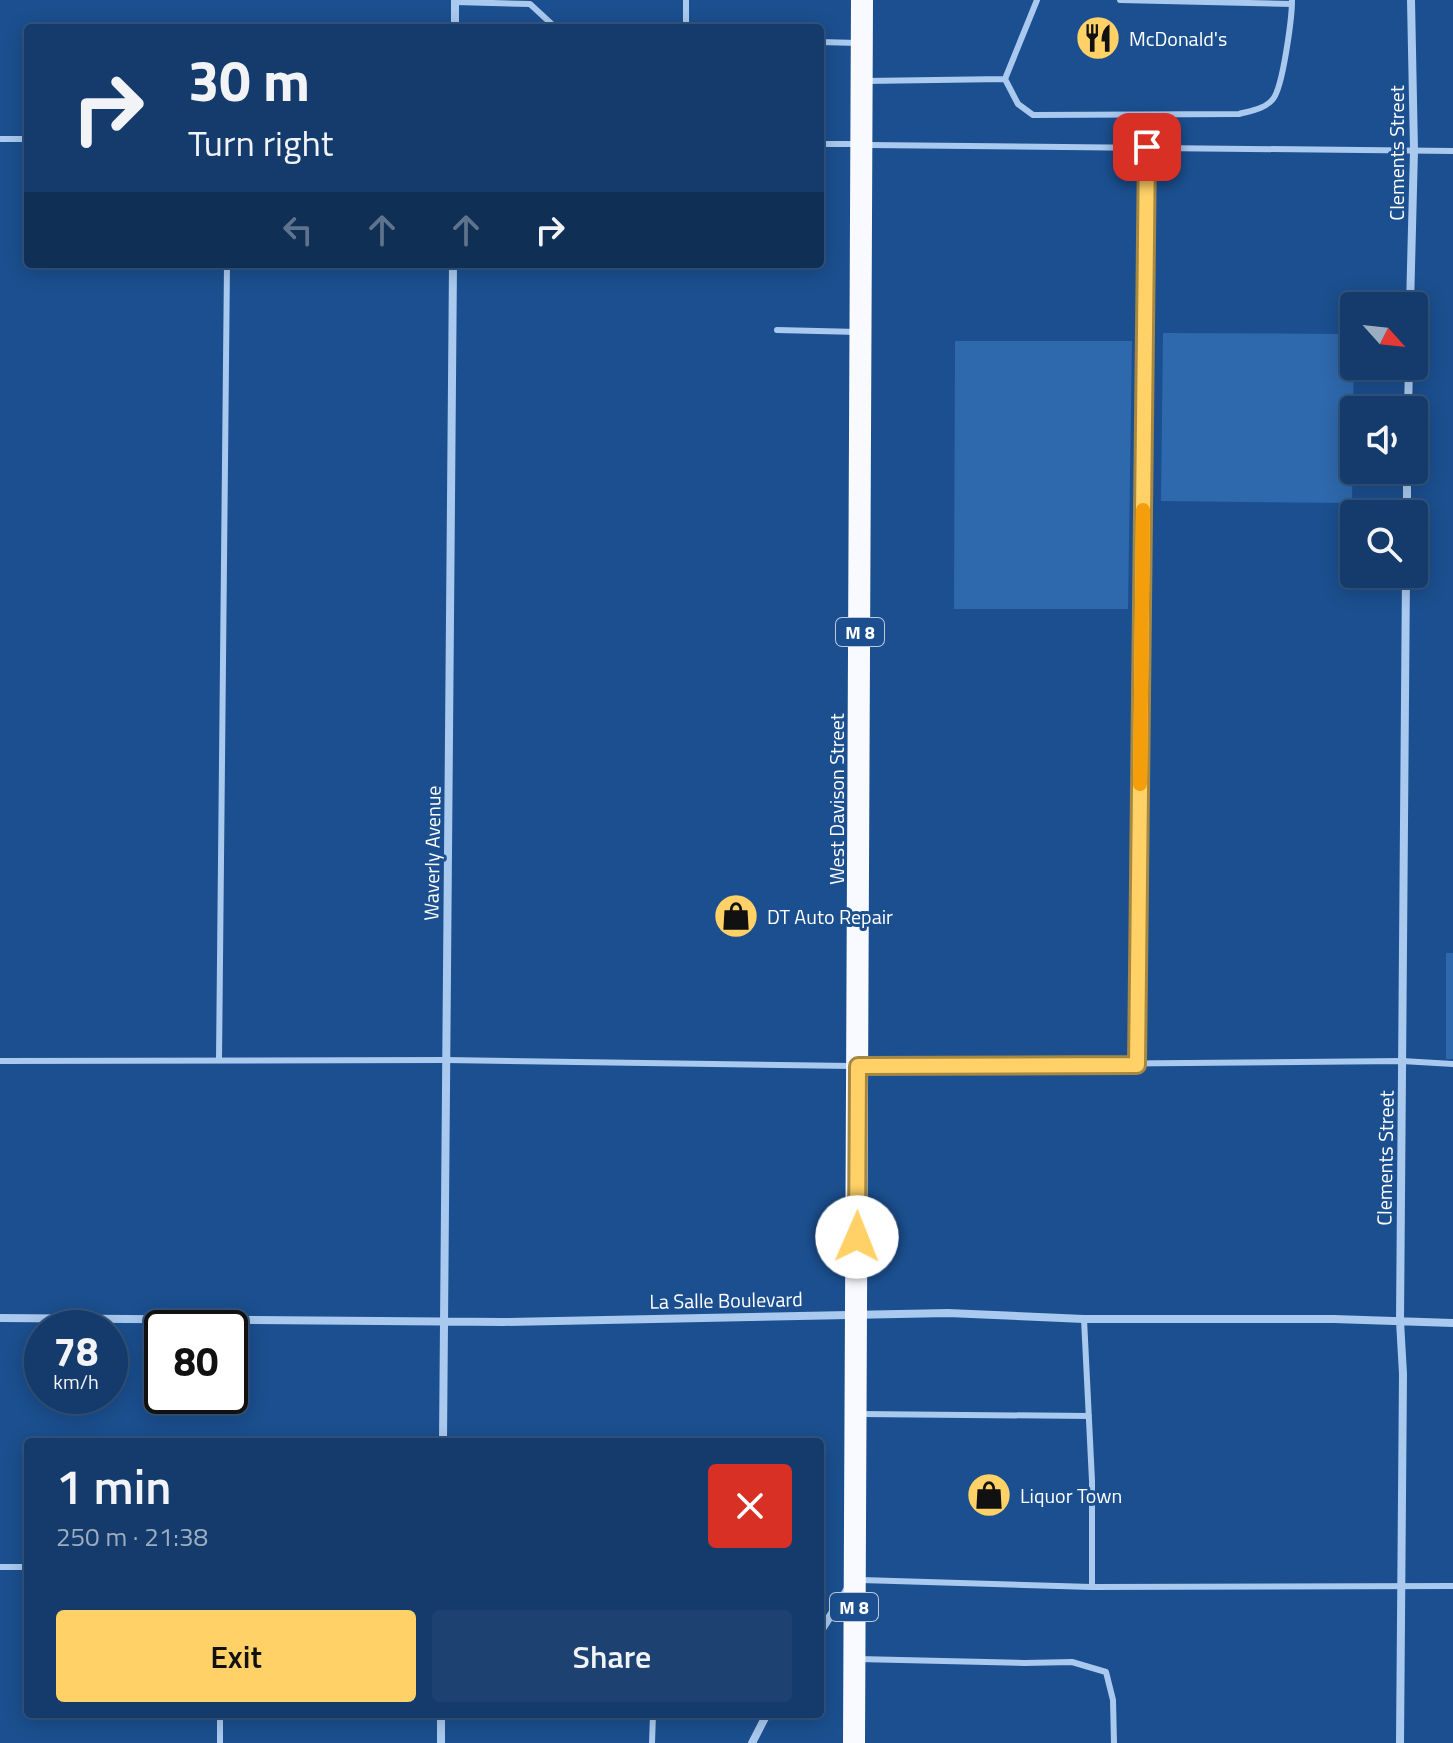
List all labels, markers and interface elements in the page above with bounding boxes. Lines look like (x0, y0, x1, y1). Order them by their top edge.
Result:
restaurant icon: McDonald's (1074, 14, 1122, 62)
place label: McDonald's (1129, 23, 1227, 54)
text: 30 m (188, 38, 310, 123)
icon: right (56, 56, 160, 160)
street label: Clements Street (1381, 85, 1412, 221)
pin (1113, 113, 1181, 181)
text: Turn right (188, 115, 333, 170)
icon: arrive (1125, 125, 1169, 169)
icon: left (276, 208, 320, 252)
icon: ahead (360, 208, 404, 252)
icon: ahead (444, 208, 488, 252)
icon: right (528, 208, 572, 252)
north arrow (1340, 292, 1428, 380)
map controls (1340, 292, 1428, 588)
button: sound (1340, 396, 1428, 484)
button: search (1340, 500, 1428, 588)
road number: M 8 (836, 618, 884, 646)
street label: West Davison Street (821, 713, 852, 885)
street label: Waverly Avenue (415, 785, 449, 921)
shop icon: DT Auto Repair (712, 892, 760, 940)
place label: DT Auto Repair (767, 901, 893, 932)
street label: Clements Street (1368, 1090, 1402, 1226)
position arrow (815, 1195, 899, 1279)
street label: La Salle Boulevard (649, 1283, 803, 1317)
speed limit sign: 80 (144, 1310, 248, 1414)
text: 78 (54, 1321, 98, 1382)
text: km/h (53, 1366, 99, 1397)
text: 1 min (56, 1450, 171, 1523)
button: close (708, 1464, 792, 1548)
shop icon: Liquor Town (965, 1471, 1013, 1519)
place label: Liquor Town (1020, 1480, 1122, 1511)
text: 250 m · 21:38 (56, 1517, 208, 1556)
road number: M 8 (830, 1593, 878, 1621)
button: Exit (56, 1610, 416, 1702)
button: Share (432, 1610, 792, 1702)

